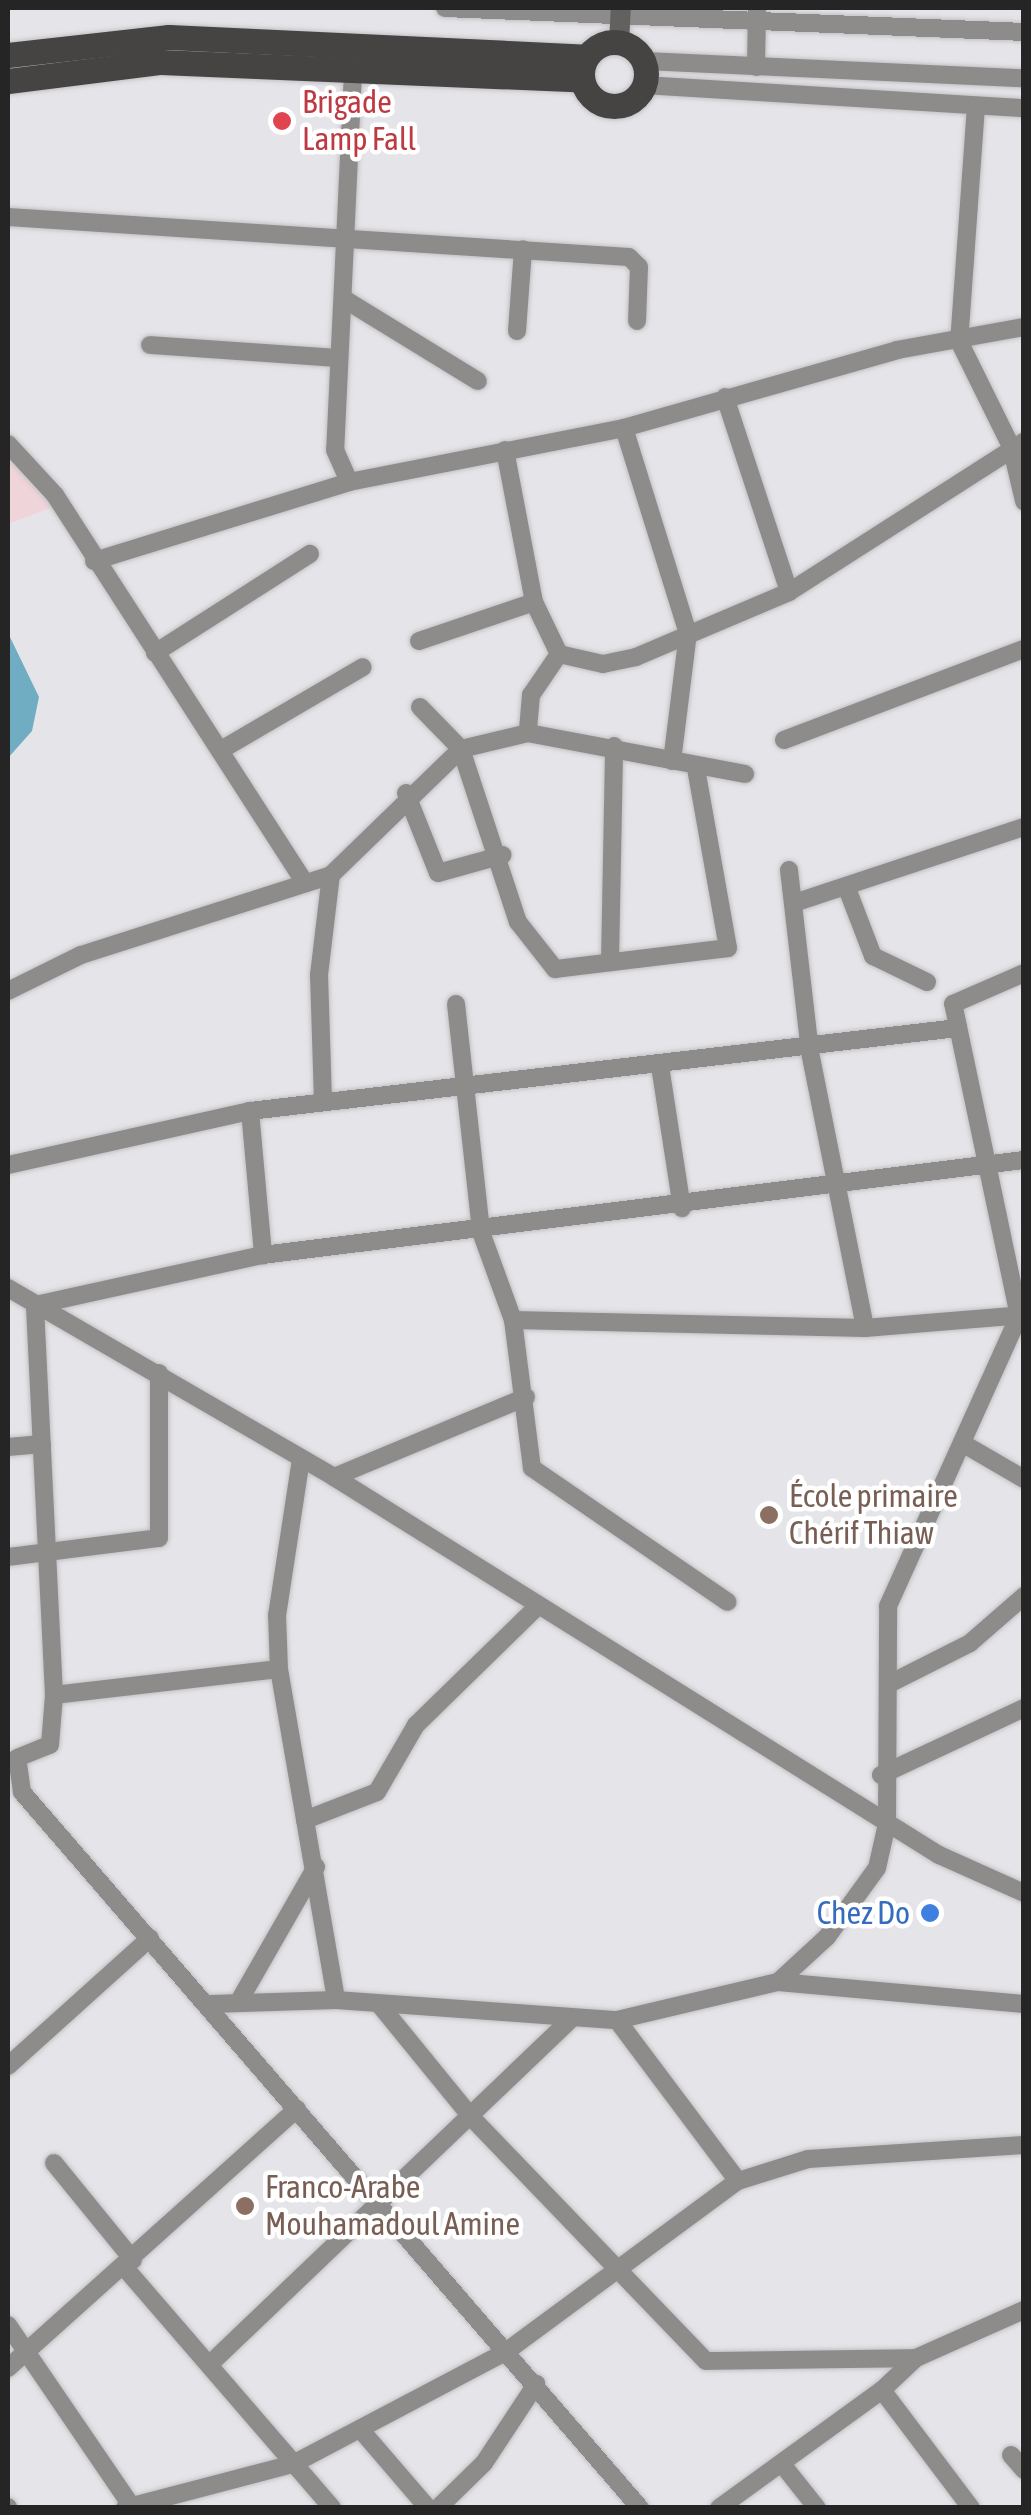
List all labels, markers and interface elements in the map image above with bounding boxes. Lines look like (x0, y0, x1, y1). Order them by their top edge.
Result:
place label: Brigade Lamp Fall (302, 84, 416, 159)
marker: Brigade Lamp Fall (271, 110, 293, 132)
place label: École primaire Chérif Thiaw (789, 1478, 958, 1553)
marker: École primaire Chérif Thiaw (758, 1504, 780, 1526)
place label: Chez Do (817, 1894, 910, 1932)
marker: Chez Do (919, 1902, 941, 1924)
place label: Franco-Arabe Mouhamadoul Amine (265, 2169, 520, 2244)
marker: Franco-Arabe Mouhamadoul Amine (234, 2195, 256, 2217)

